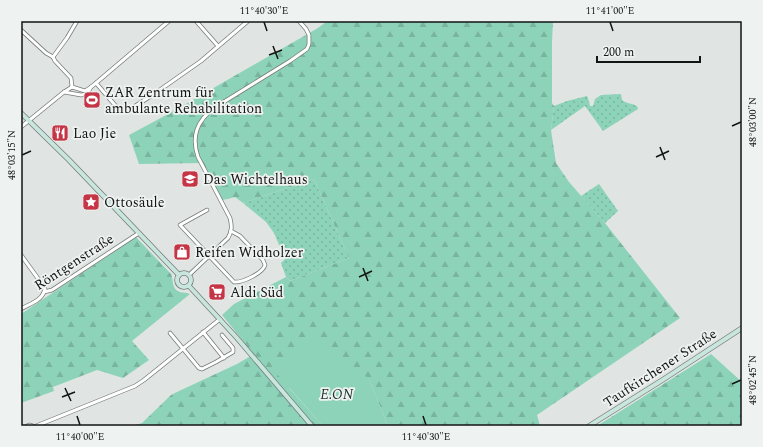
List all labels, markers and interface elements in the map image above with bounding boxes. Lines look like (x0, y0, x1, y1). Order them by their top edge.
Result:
text: 11°40'30"E (240, 3, 288, 19)
text: 11°41'00"E (586, 3, 634, 19)
scale bar (597, 38, 700, 64)
text: 200 m (603, 43, 634, 62)
place label: ZAR Zentrum für ambulante Rehabilitation (105, 82, 262, 119)
sports icon: ZAR Zentrum für ambulante Rehabilitation (82, 90, 102, 110)
text: 48°03'00"N (745, 97, 761, 147)
restaurant icon: Lao Jie (50, 123, 70, 143)
place label: Lao Jie (73, 123, 116, 144)
text: 48°03'15"N (4, 130, 20, 180)
school or university icon: Das Wichtelhaus (180, 169, 200, 189)
place label: Das Wichtelhaus (203, 169, 308, 190)
place icon: Ottosäule (81, 192, 101, 212)
place label: Ottosäule (104, 192, 165, 213)
street label: Röntgenstraße (30, 228, 118, 296)
shop icon: Reifen Widholzer (172, 242, 192, 262)
place label: Reifen Widholzer (195, 242, 304, 263)
supermarket icon: Aldi Süd (207, 282, 227, 302)
place label: Aldi Süd (230, 282, 283, 303)
street label: Taufkirchener Straße (599, 323, 721, 413)
text: 48°02'45"N (745, 355, 761, 405)
park label: E.ON (320, 384, 354, 405)
text: 11°40'00"E (56, 429, 104, 445)
text: 11°40'30"E (402, 429, 450, 445)

